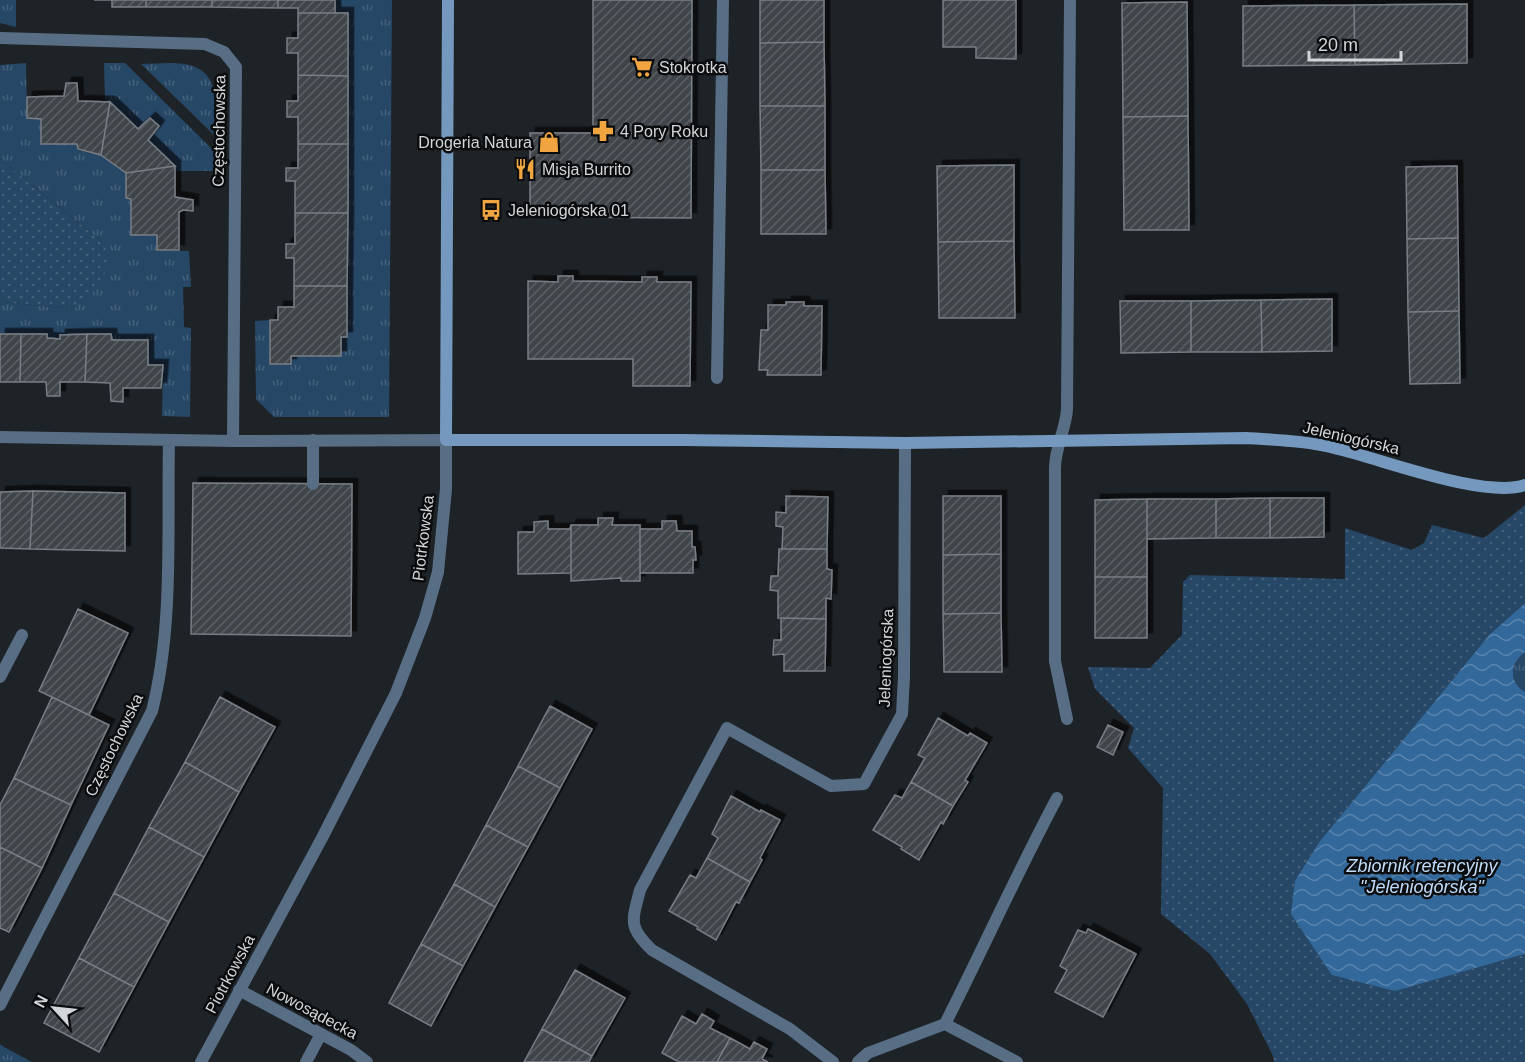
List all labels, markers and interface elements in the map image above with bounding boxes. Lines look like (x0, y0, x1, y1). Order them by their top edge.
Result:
scale bar (1309, 24, 1400, 62)
text: 20 m (1318, 35, 1358, 55)
supermarket icon: Stokrotka (630, 55, 654, 79)
place label: Stokrotka (659, 59, 727, 76)
street label: Częstochowska (210, 75, 228, 187)
pharmacy icon: 4 Pory Roku (591, 119, 615, 143)
place label: 4 Pory Roku (620, 123, 708, 140)
shop icon: Drogeria Natura (537, 130, 561, 154)
place label: Drogeria Natura (418, 134, 532, 151)
restaurant icon: Misja Burrito (513, 157, 537, 181)
place label: Misja Burrito (542, 161, 631, 178)
bus stop icon: Jeleniogórska 01 (479, 198, 503, 222)
place label: Jeleniogórska 01 (508, 202, 629, 219)
street label: Jeleniogórska (1301, 419, 1401, 457)
street label: Piotrkowska (409, 494, 437, 582)
street label: Jeleniogórska (876, 608, 896, 708)
street label: Częstochowska (82, 691, 146, 799)
water label: Zbiornik retencyjny "Jeleniogórska" (1345, 856, 1499, 897)
street label: Piotrkowska (202, 932, 258, 1016)
north arrow (24, 978, 84, 1038)
street label: Nowosądecka (264, 980, 360, 1042)
text: N (31, 992, 51, 1010)

